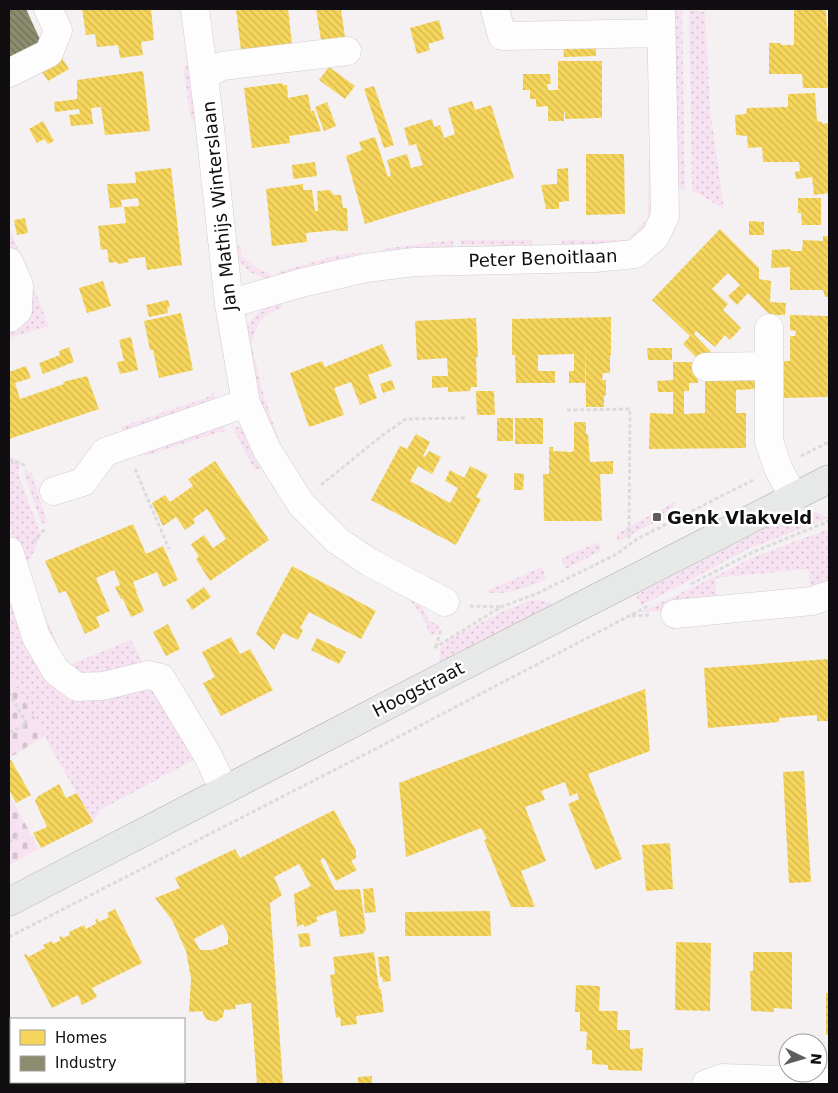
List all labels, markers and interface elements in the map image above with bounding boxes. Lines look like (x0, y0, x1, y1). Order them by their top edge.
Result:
street label: Jan Mathijs Winterslaan (198, 100, 241, 313)
street label: Peter Benoitlaan (468, 245, 618, 271)
place label: Genk Vlakveld (667, 507, 812, 528)
marker: Genk Vlakveld (651, 511, 663, 523)
street label: Hoogstraat (369, 657, 467, 721)
legend (10, 1018, 185, 1083)
text: Homes (55, 1029, 107, 1047)
north arrow (778, 1033, 828, 1083)
text: N (807, 1053, 824, 1066)
text: Industry (55, 1054, 117, 1072)

